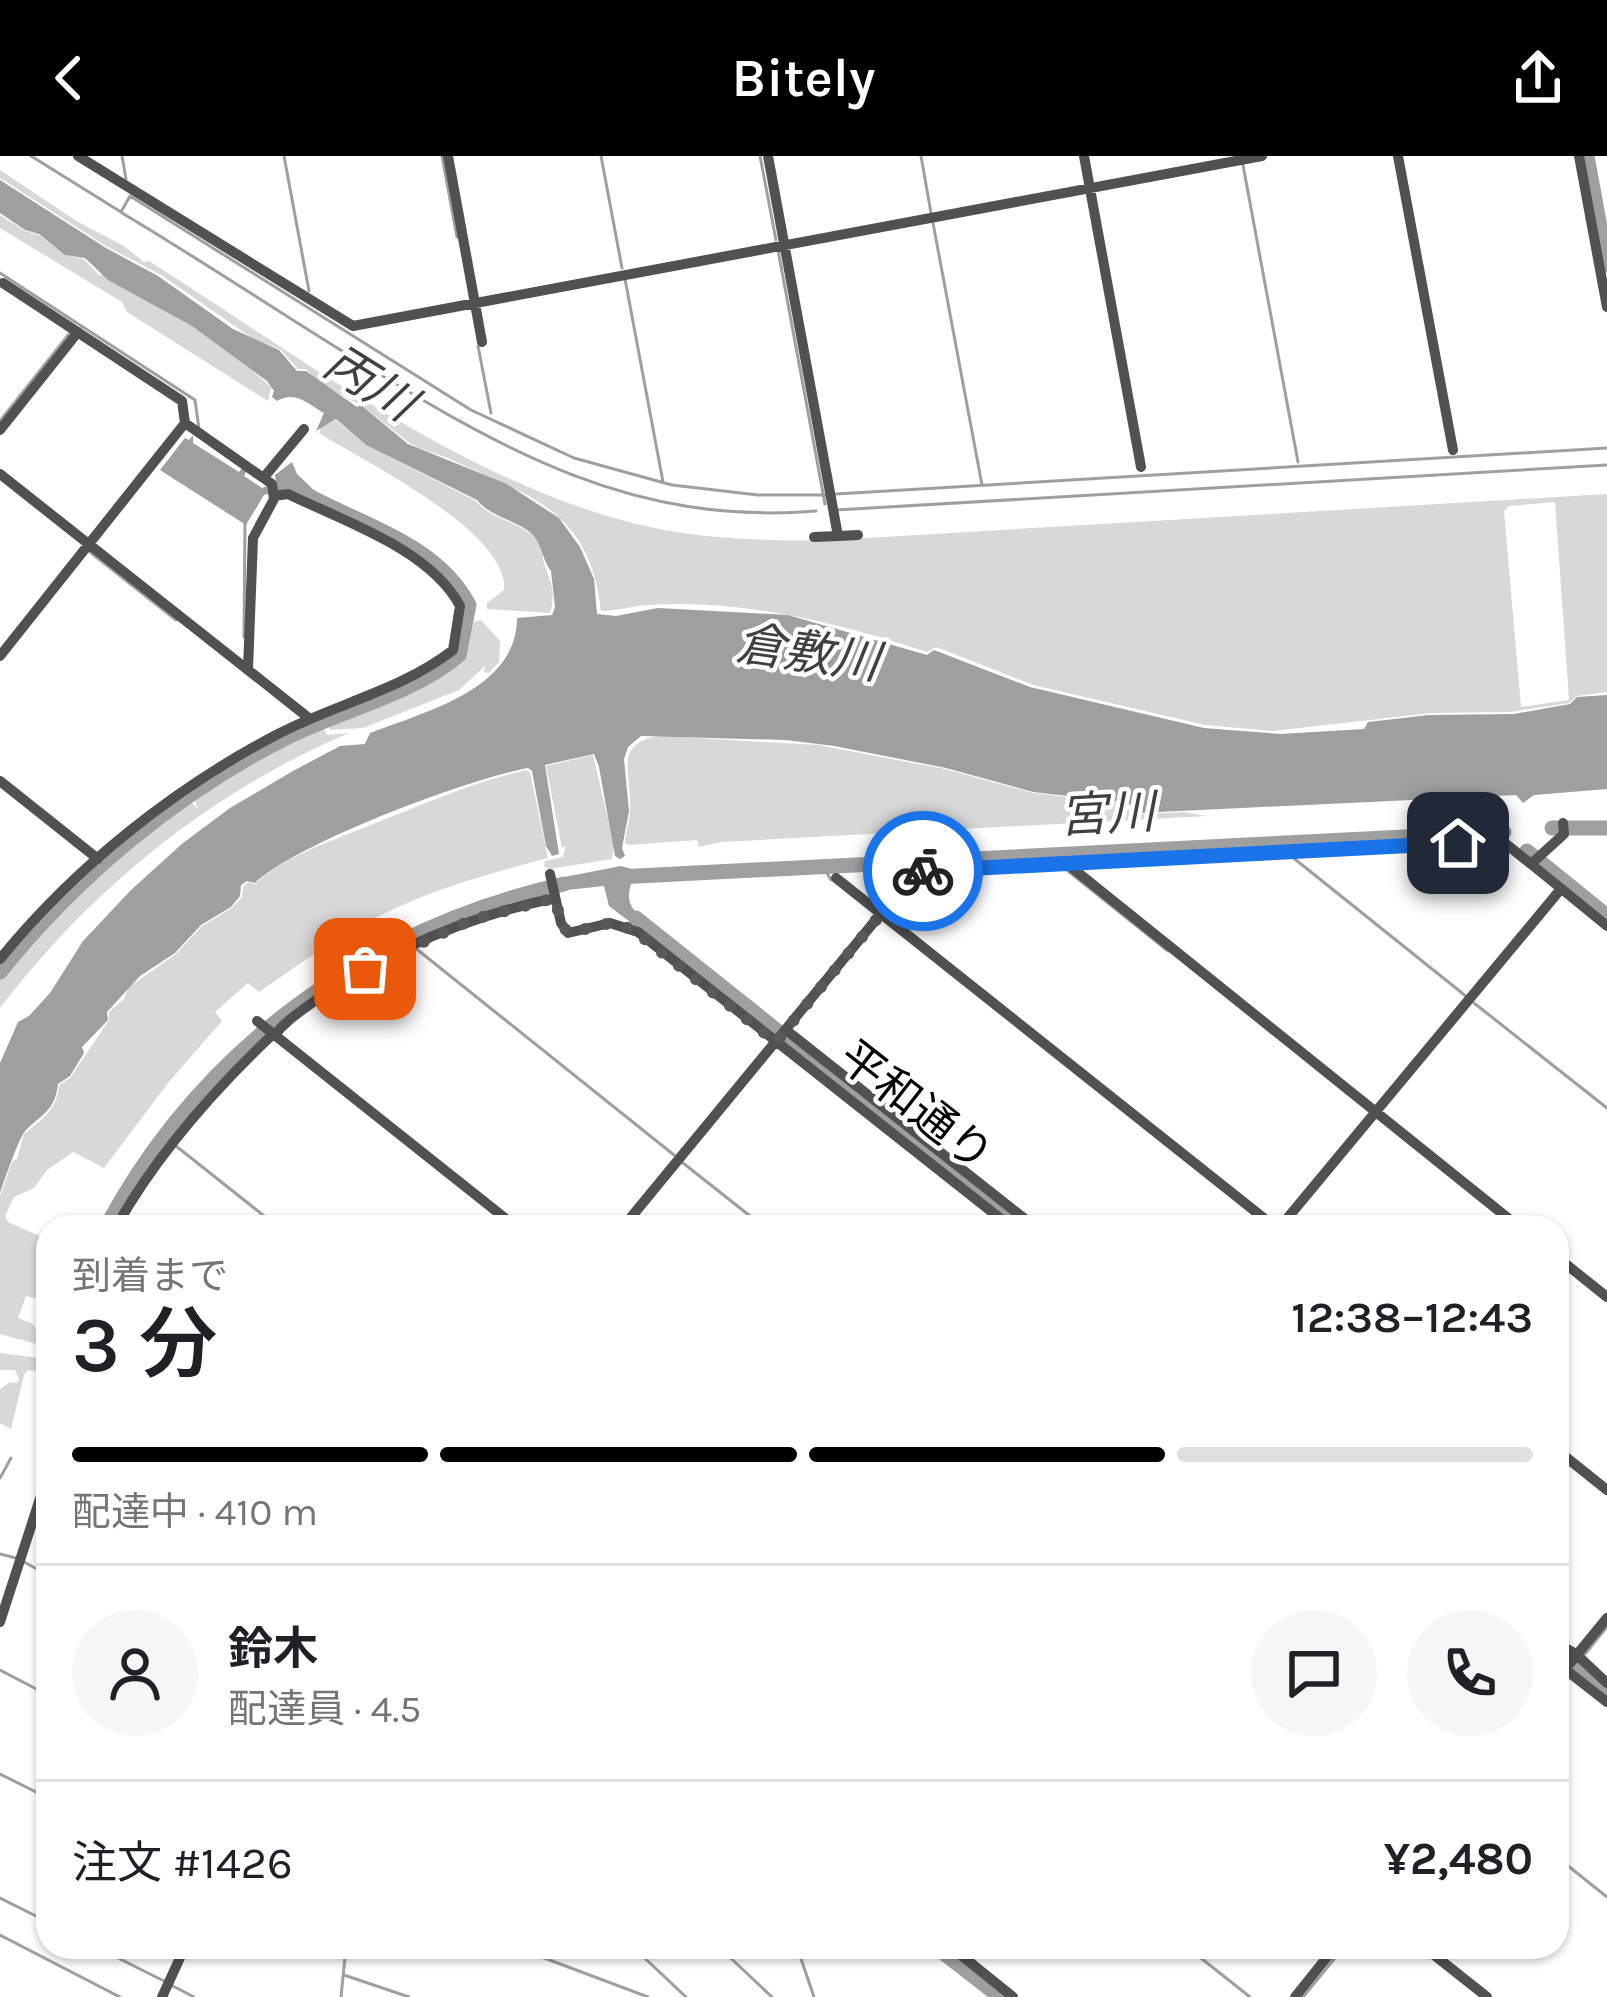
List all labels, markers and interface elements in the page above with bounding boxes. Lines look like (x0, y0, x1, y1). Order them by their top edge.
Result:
icon: back (36, 45, 102, 111)
icon: share (1505, 45, 1571, 111)
text: Bitely (732, 46, 875, 110)
water label: 丙川 (314, 334, 430, 435)
water label: 倉敷川 (733, 615, 888, 691)
water label: 宮川 (1058, 783, 1161, 844)
pin (1407, 792, 1509, 894)
icon: home (1425, 810, 1491, 876)
courier (863, 811, 983, 931)
icon: bike (890, 838, 956, 904)
pin (314, 918, 416, 1020)
icon: bag (332, 936, 398, 1002)
street label: 平和通り (829, 1030, 1003, 1182)
text: 到着まで (72, 1253, 228, 1299)
text: 12:38–12:43 (1291, 1291, 1533, 1343)
text: 3 分 (72, 1299, 217, 1391)
text: 配達中 · 410 m (72, 1489, 318, 1535)
button: person (72, 1610, 198, 1736)
button: chat (1251, 1610, 1377, 1736)
button: phone (1407, 1610, 1533, 1736)
text: 鈴木 (228, 1623, 318, 1675)
text: 配達員 · 4.5 (228, 1686, 421, 1732)
text: ¥2,480 (1384, 1833, 1533, 1885)
text: 注文 #1426 (72, 1837, 293, 1889)

